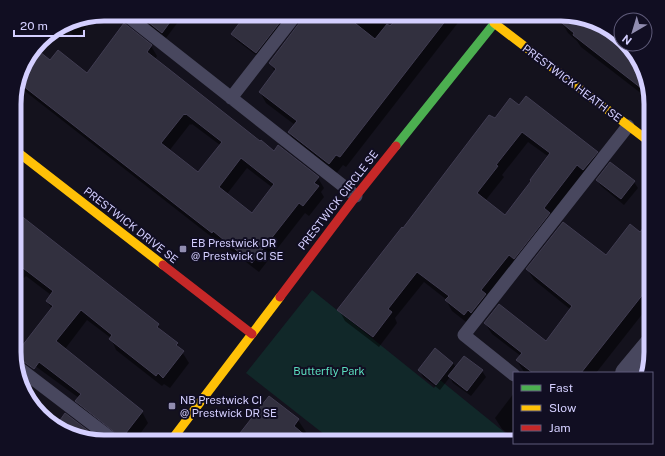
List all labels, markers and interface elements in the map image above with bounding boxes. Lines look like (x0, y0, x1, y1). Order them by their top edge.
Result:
scale bar (14, 12, 84, 38)
north arrow (613, 12, 653, 52)
text: 20 m (20, 19, 48, 33)
text: N (620, 33, 634, 47)
street label: PRESTWICK HEATH SE (520, 42, 624, 124)
street label: PRESTWICK CIRCLE SE (296, 148, 381, 252)
street label: PRESTWICK DRIVE SE (82, 185, 181, 266)
place label: EB Prestwick DR @ Prestwick CI SE (191, 237, 284, 262)
marker: EB Prestwick DR @ Prestwick CI SE (178, 244, 188, 254)
park label: Butterfly Park (293, 365, 365, 377)
legend (513, 372, 653, 444)
text: Fast (549, 381, 574, 395)
place label: NB Prestwick CI @ Prestwick DR SE (180, 394, 277, 419)
marker: NB Prestwick CI @ Prestwick DR SE (167, 401, 177, 411)
text: Slow (549, 401, 577, 415)
text: Jam (549, 421, 571, 435)

